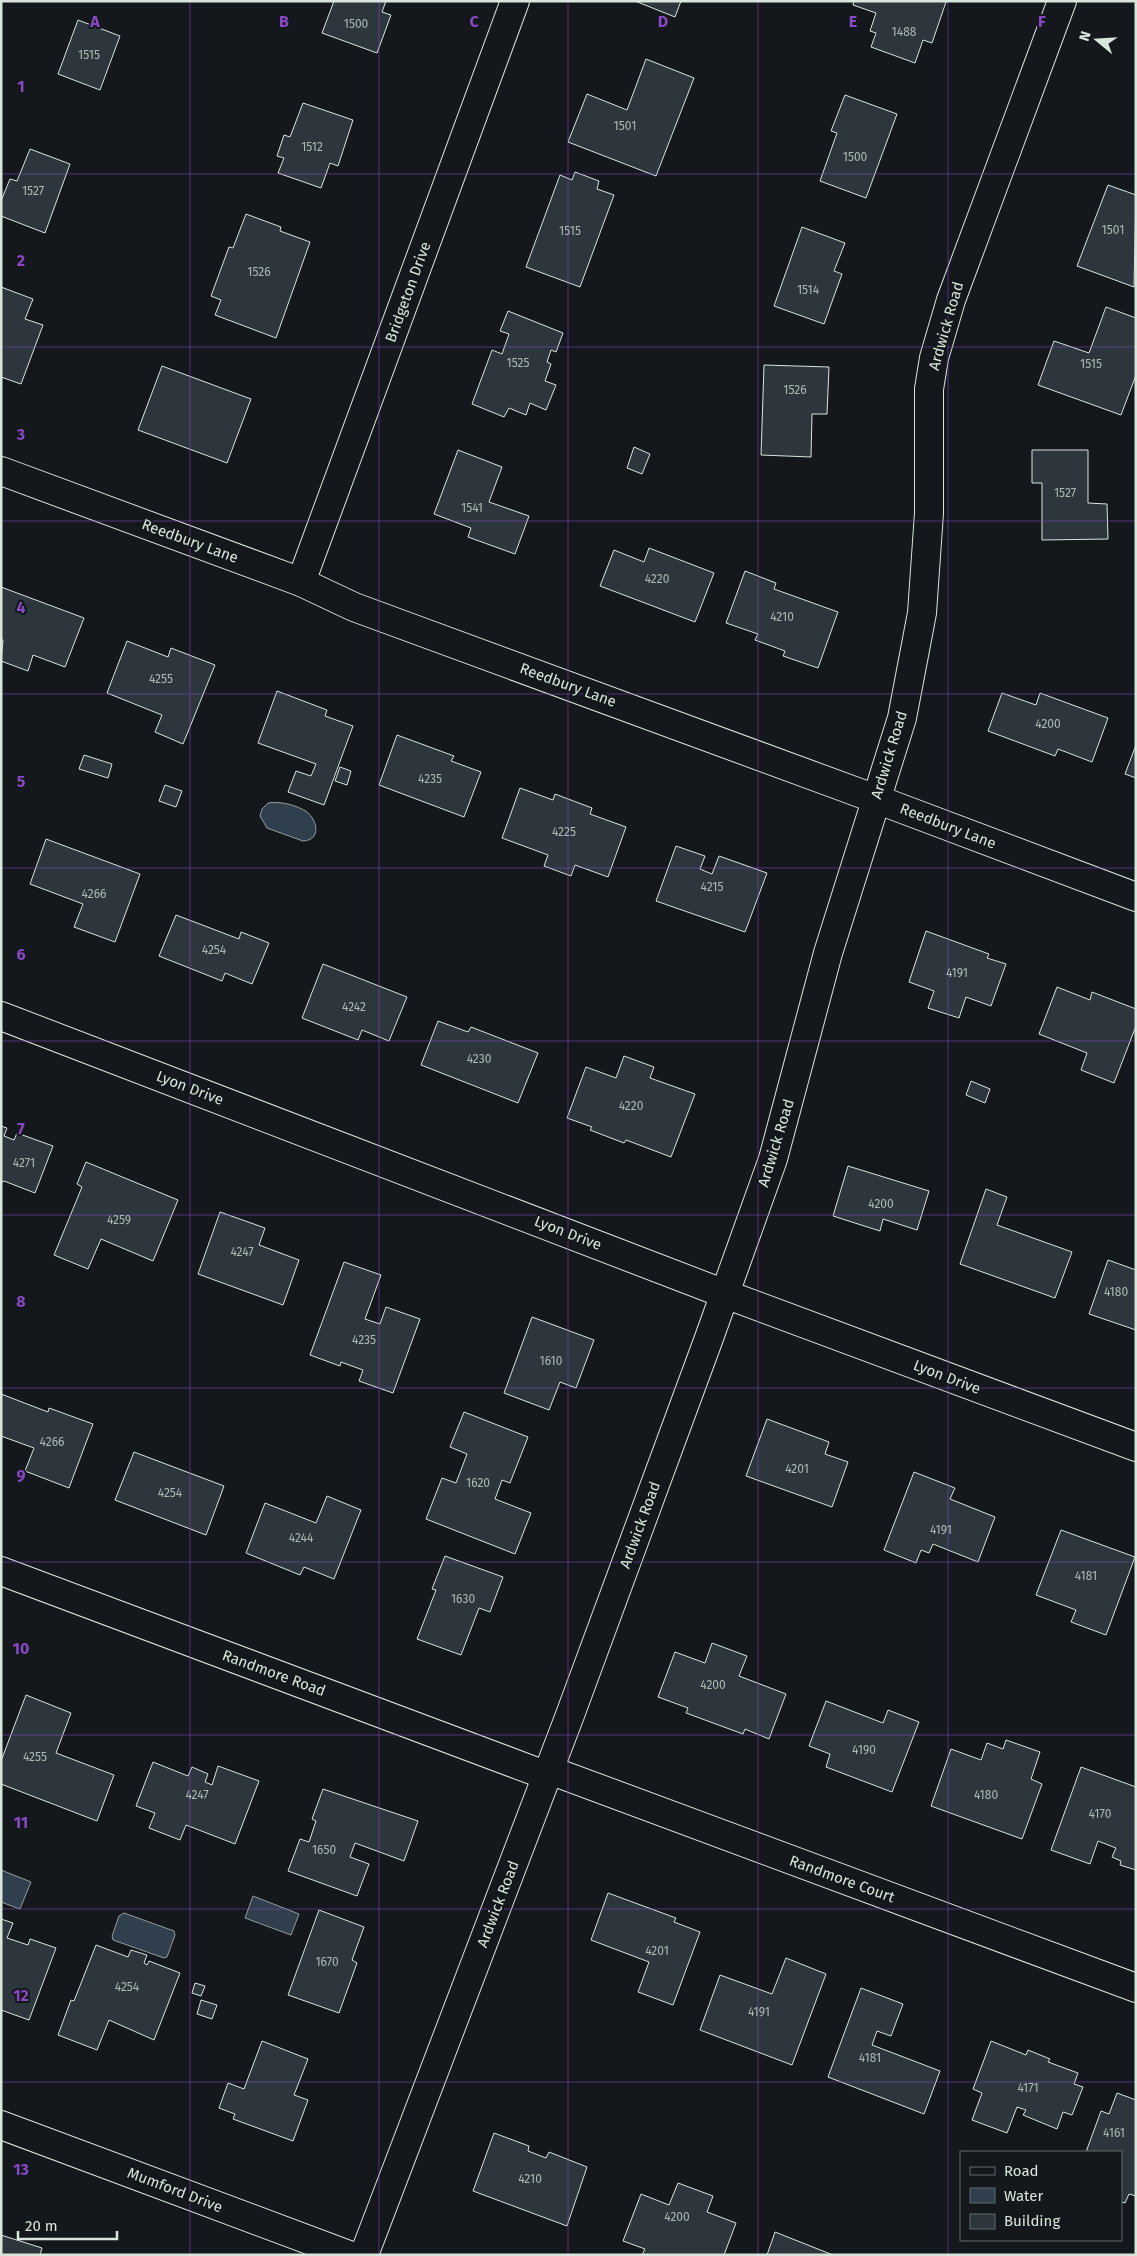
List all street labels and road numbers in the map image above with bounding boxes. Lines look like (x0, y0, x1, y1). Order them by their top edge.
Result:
street label: Bridgeton Drive (381, 239, 435, 345)
street label: Ardwick Road (925, 280, 967, 372)
street label: Reedbury Lane (139, 515, 241, 567)
street label: Reedbury Lane (517, 659, 619, 711)
street label: Ardwick Road (867, 709, 911, 801)
street label: Reedbury Lane (897, 799, 999, 853)
street label: Lyon Drive (154, 1067, 226, 1109)
street label: Ardwick Road (754, 1097, 798, 1189)
street label: Lyon Drive (532, 1212, 604, 1254)
street label: Lyon Drive (911, 1356, 983, 1398)
street label: Ardwick Road (616, 1479, 664, 1571)
street label: Randmore Road (220, 1646, 328, 1700)
street label: Randmore Court (787, 1852, 898, 1907)
street label: Ardwick Road (473, 1858, 523, 1950)
street label: Mumford Drive (125, 2164, 225, 2216)

